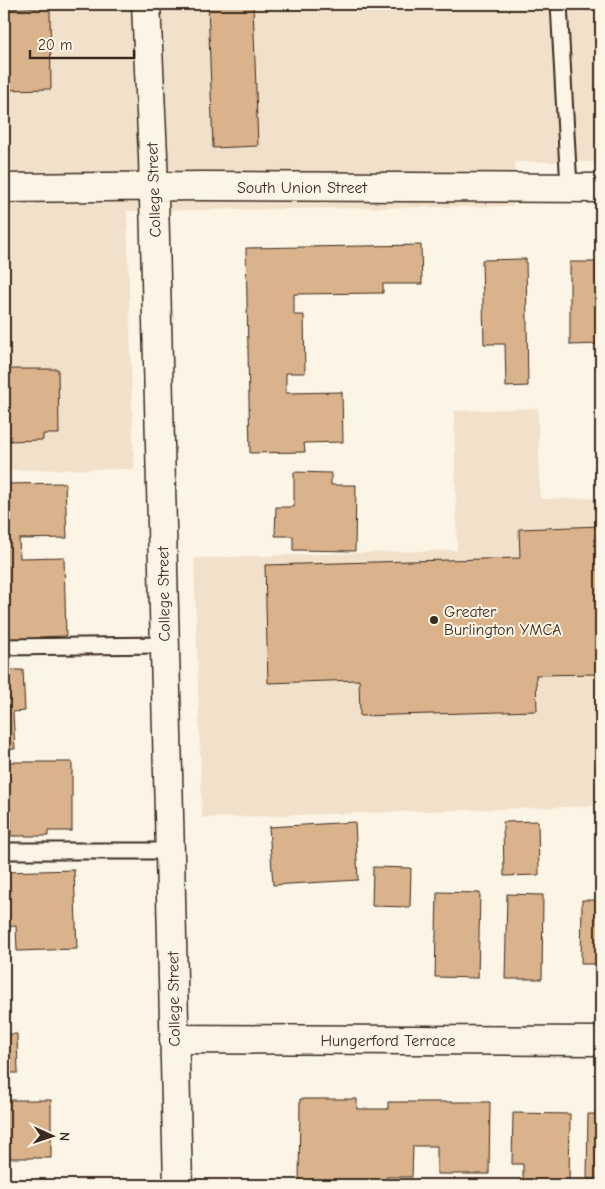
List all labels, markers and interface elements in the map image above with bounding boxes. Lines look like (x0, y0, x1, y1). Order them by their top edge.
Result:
scale bar (30, 28, 134, 60)
text: 20 m (38, 36, 72, 54)
street label: College Street (143, 142, 165, 238)
street label: South Union Street (237, 179, 368, 197)
street label: College Street (154, 546, 174, 642)
place label: Greater Burlington YMCA (444, 603, 562, 639)
marker: Greater Burlington YMCA (428, 614, 440, 626)
street label: College Street (164, 951, 184, 1047)
street label: Hungerford Terrace (320, 1032, 456, 1050)
north arrow (28, 1112, 78, 1162)
text: N (56, 1132, 73, 1142)

